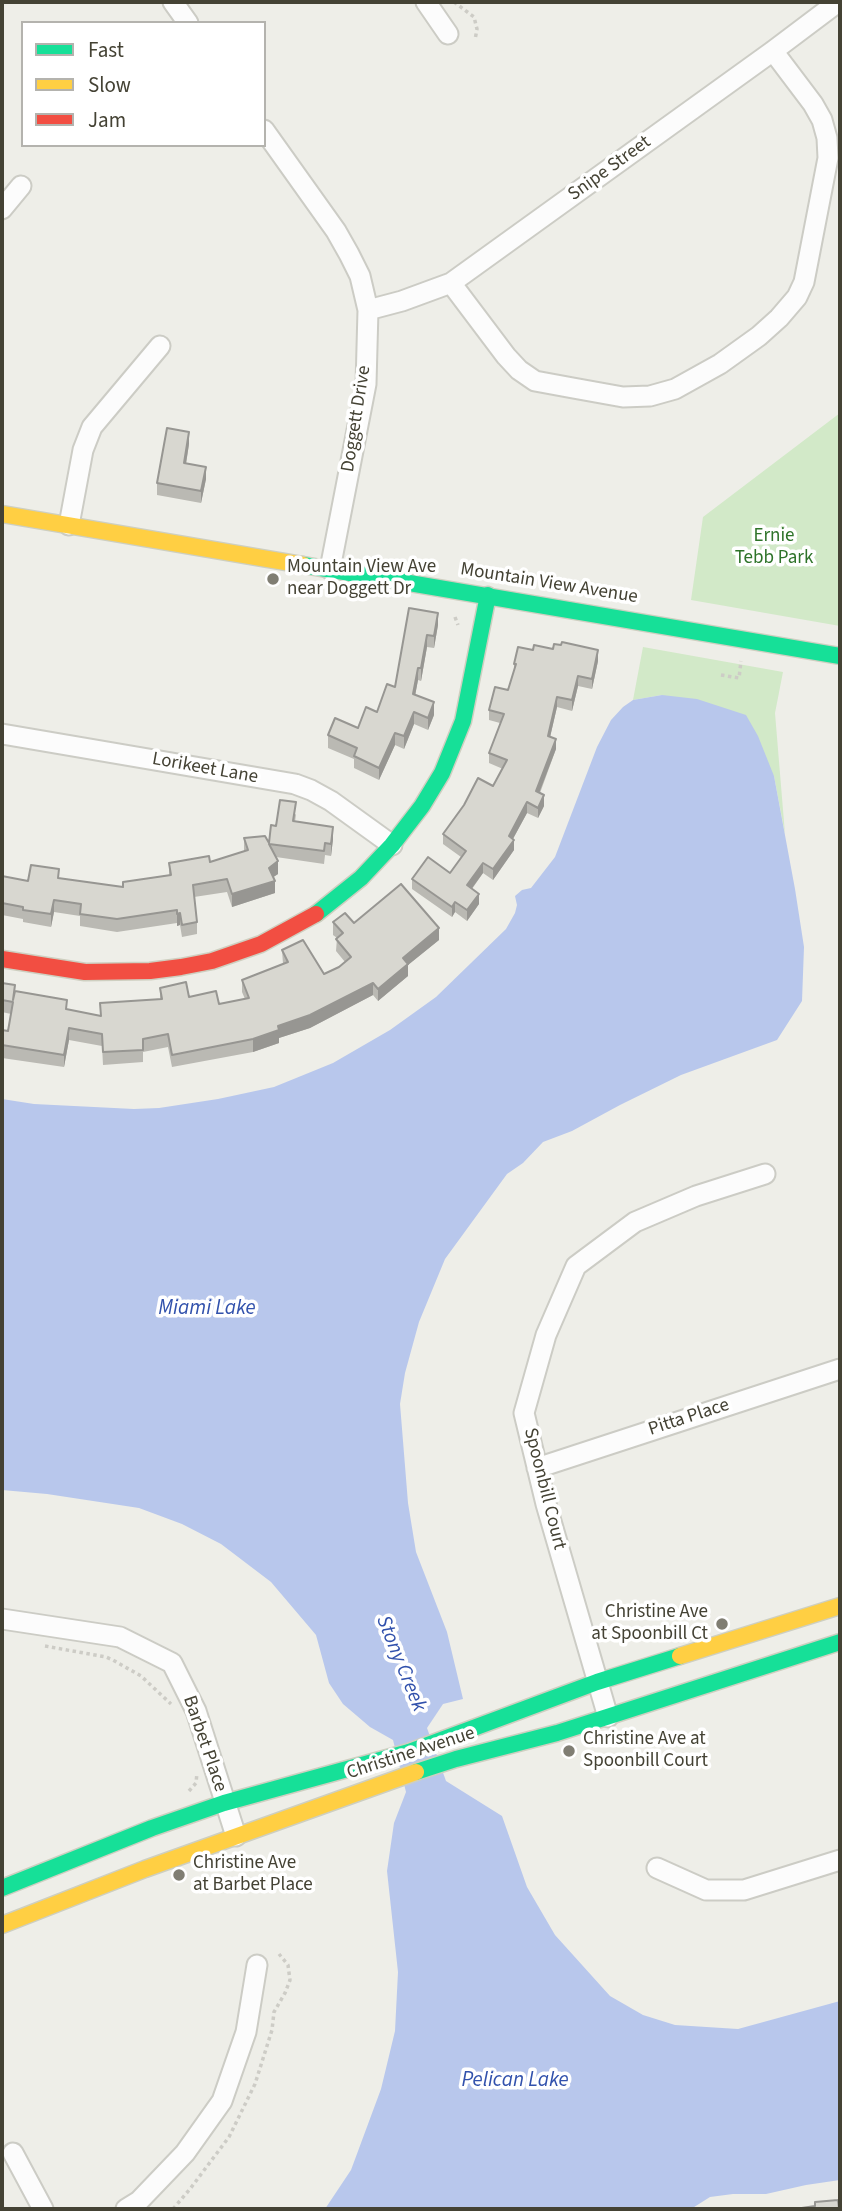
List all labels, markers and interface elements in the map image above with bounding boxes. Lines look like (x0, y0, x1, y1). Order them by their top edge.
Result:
legend (21, 21, 266, 147)
text: Fast (88, 35, 124, 65)
text: Slow (88, 70, 131, 100)
text: Jam (88, 105, 126, 135)
street label: Snipe Street (564, 131, 656, 207)
street label: Doggett Drive (337, 364, 377, 474)
park label: Ernie Tebb Park (735, 526, 813, 570)
place label: Mountain View Ave near Doggett Dr (287, 557, 436, 601)
street label: Mountain View Avenue (459, 559, 639, 609)
marker: Mountain View Ave near Doggett Dr (265, 571, 281, 587)
street label: Lorikeet Lane (150, 748, 260, 790)
water label: Miami Lake (158, 1296, 256, 1322)
street label: Pitta Place (646, 1394, 732, 1442)
street label: Spoonbill Court (518, 1426, 570, 1552)
place label: Christine Ave at Spoonbill Ct (591, 1602, 708, 1646)
water label: Stony Creek (369, 1612, 431, 1716)
marker: Christine Ave at Spoonbill Ct (714, 1616, 730, 1632)
street label: Barbet Place (177, 1693, 231, 1795)
street label: Christine Avenue (344, 1723, 478, 1785)
place label: Christine Ave at Spoonbill Court (583, 1729, 708, 1773)
marker: Christine Ave at Spoonbill Court (561, 1743, 577, 1759)
place label: Christine Ave at Barbet Place (193, 1853, 313, 1897)
marker: Christine Ave at Barbet Place (171, 1867, 187, 1883)
water label: Pelican Lake (461, 2068, 569, 2094)

